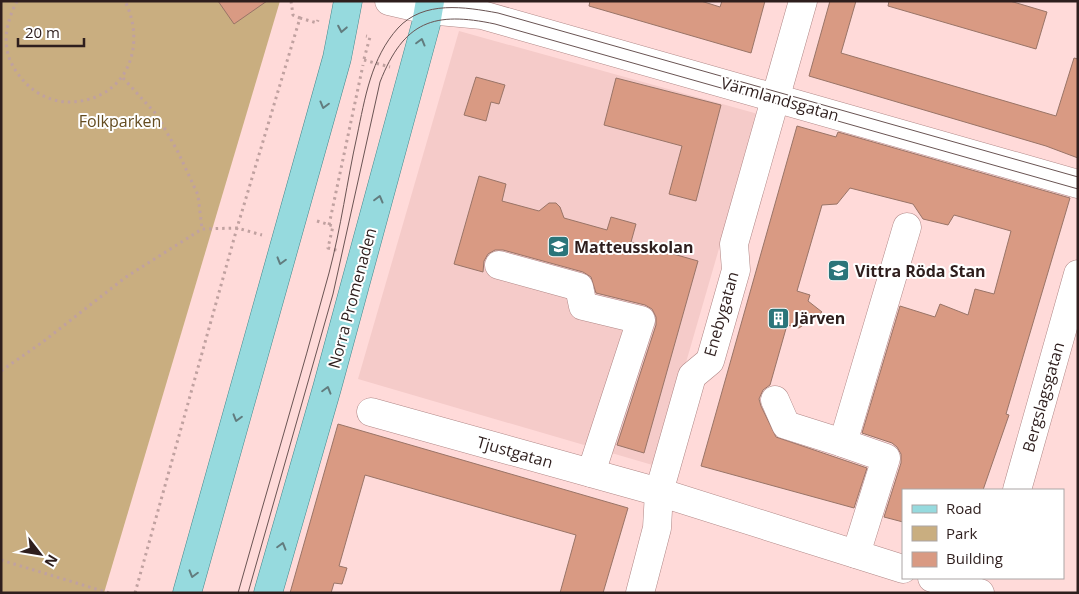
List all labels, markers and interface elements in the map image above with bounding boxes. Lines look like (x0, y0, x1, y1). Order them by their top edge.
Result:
scale bar (18, 15, 84, 47)
text: 20 m (25, 22, 60, 42)
one-way arrow (337, 25, 348, 34)
one-way arrow (415, 38, 426, 47)
street label: Värmlandsgatan (718, 72, 842, 126)
one-way arrow (319, 100, 330, 109)
park label: Folkparken (79, 110, 161, 132)
one-way arrow (373, 196, 383, 204)
street label: Norra Promenaden (323, 225, 381, 371)
school or university icon: Matteusskolan (546, 235, 570, 259)
place label: Matteusskolan (574, 236, 693, 258)
one-way arrow (276, 257, 287, 266)
school or university icon: Vittra Röda Stan (827, 259, 851, 283)
place label: Vittra Röda Stan (855, 260, 986, 282)
street label: Enebygatan (698, 269, 744, 359)
building icon: Järven (766, 306, 790, 330)
place label: Järven (792, 307, 845, 329)
street label: Bergslagsgatan (1017, 339, 1069, 455)
one-way arrow (321, 386, 331, 394)
one-way arrow (232, 413, 242, 421)
street label: Tjustgatan (474, 431, 556, 473)
legend (902, 489, 1064, 579)
text: Road (946, 498, 982, 518)
text: Park (946, 523, 977, 543)
north arrow (15, 529, 65, 579)
one-way arrow (276, 542, 286, 551)
text: Building (946, 548, 1003, 568)
text: N (40, 551, 63, 571)
one-way arrow (188, 570, 198, 578)

